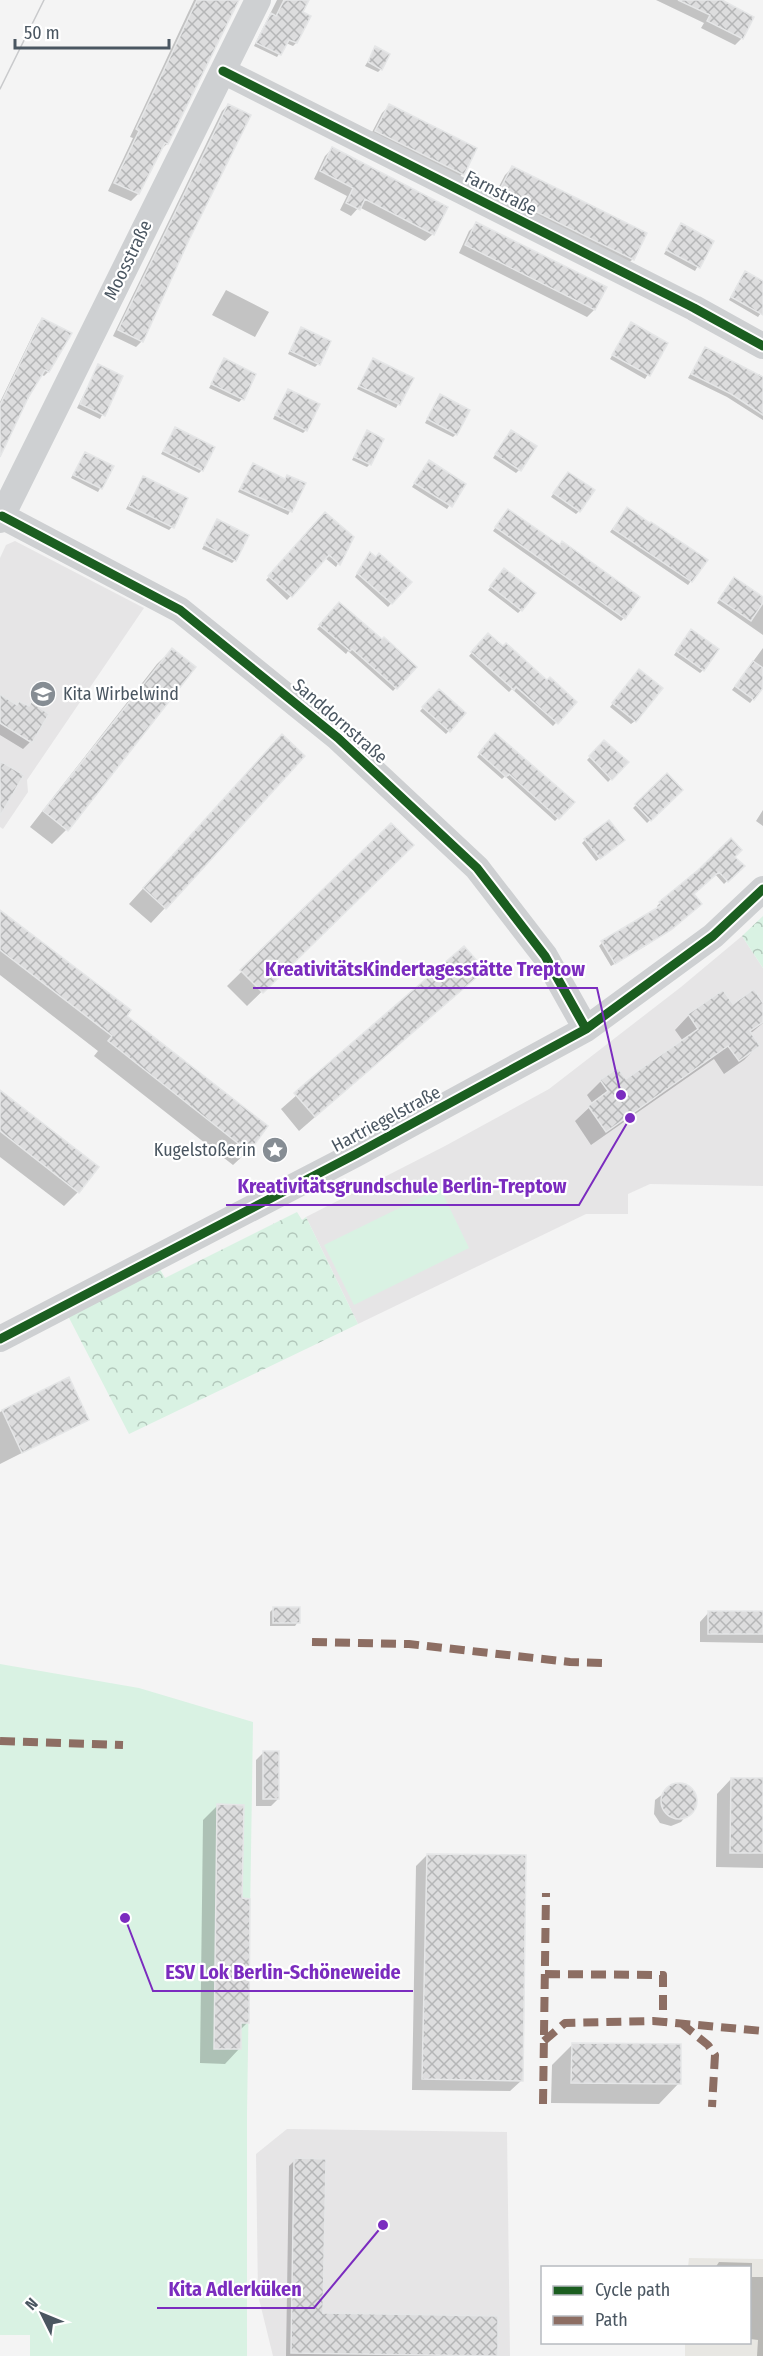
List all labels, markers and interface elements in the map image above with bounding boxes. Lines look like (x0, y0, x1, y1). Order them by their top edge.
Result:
scale bar (15, 12, 170, 50)
text: 50 m (24, 22, 60, 44)
street label: Farnstraße (461, 165, 541, 221)
street label: Moosstraße (99, 216, 157, 303)
street label: Sanddornstraße (288, 674, 392, 768)
school or university icon: Kita Wirbelwind (28, 679, 58, 709)
place label: Kita Wirbelwind (63, 683, 179, 705)
callout: KreativitätsKindertagesstätte Treptow (253, 950, 597, 988)
text: KreativitätsKindertagesstätte Treptow (265, 957, 585, 981)
street label: Hartriegelstraße (328, 1081, 444, 1157)
place icon: Kugelstoßerin (260, 1135, 290, 1165)
place label: Kugelstoßerin (154, 1139, 256, 1161)
callout: Kreativitätsgrundschule Berlin-Treptow (226, 1167, 579, 1205)
text: Kreativitätsgrundschule Berlin-Treptow (237, 1174, 567, 1198)
callout: ESV Lok Berlin-Schöneweide (153, 1953, 413, 1991)
text: ESV Lok Berlin-Schöneweide (165, 1960, 401, 1984)
legend (541, 2266, 751, 2344)
callout: Kita Adlerküken (157, 2270, 314, 2308)
text: Kita Adlerküken (168, 2277, 302, 2301)
text: Cycle path (595, 2279, 670, 2301)
north arrow (12, 2284, 72, 2344)
text: N (21, 2294, 42, 2314)
text: Path (595, 2309, 628, 2331)

